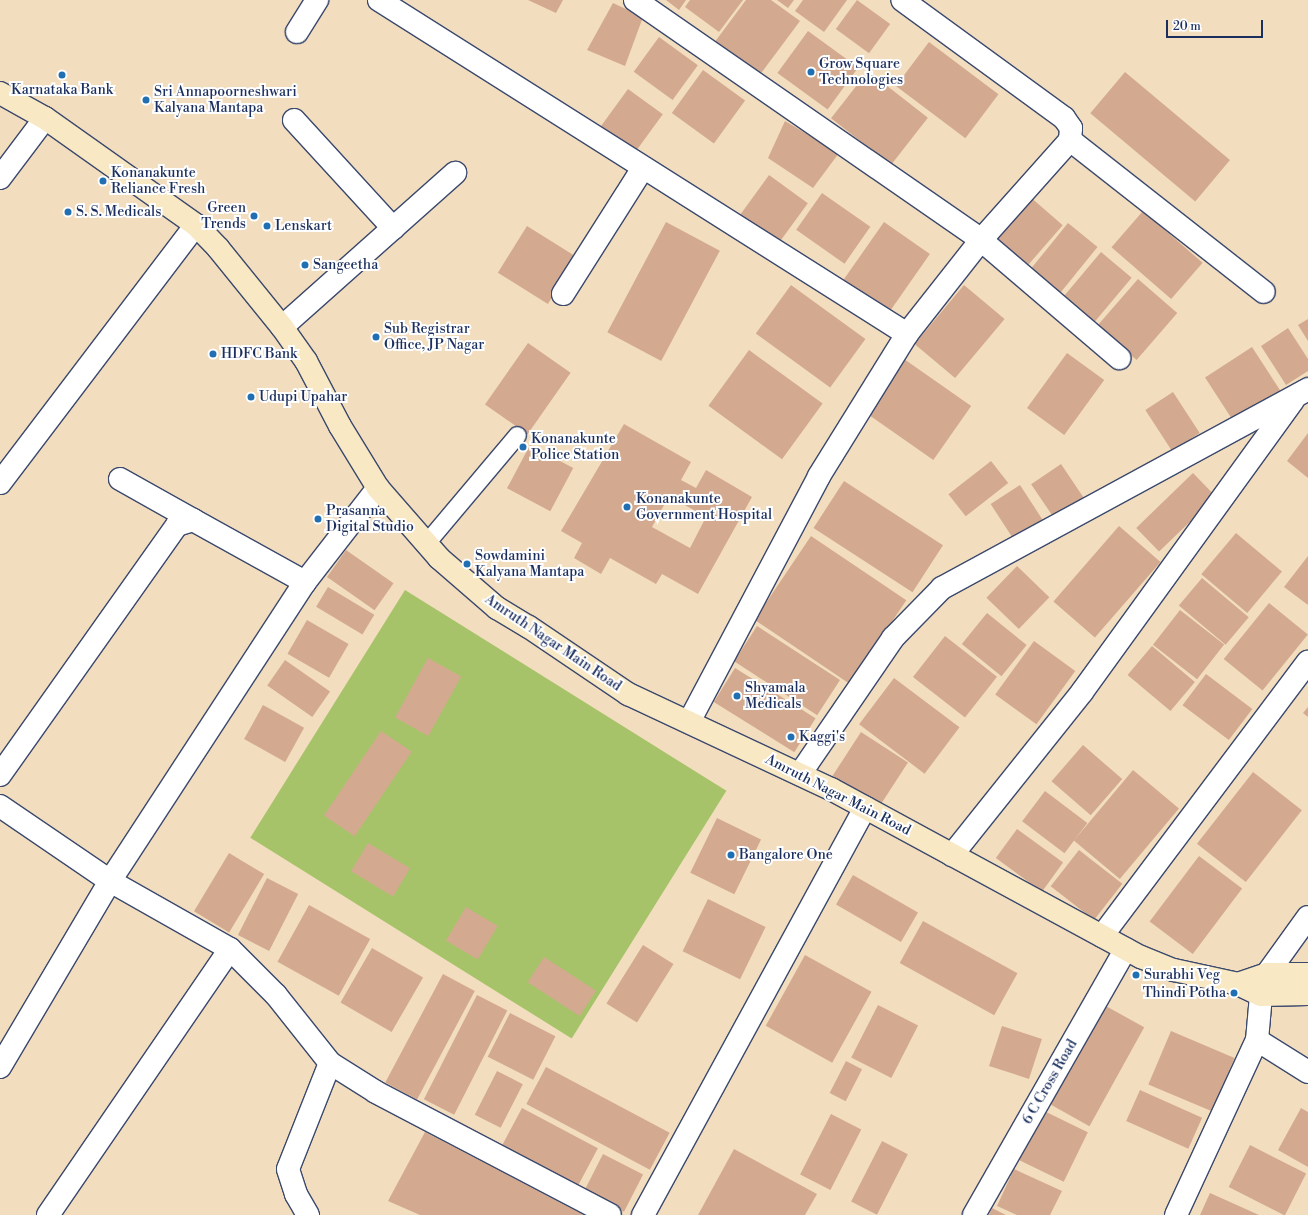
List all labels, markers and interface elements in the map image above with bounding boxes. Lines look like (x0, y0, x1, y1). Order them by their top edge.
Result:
scale bar (1168, 12, 1265, 38)
text: 20 m (1173, 19, 1201, 34)
place label: Grow Square Technologies (819, 56, 903, 88)
marker: Grow Square Technologies (806, 67, 816, 77)
marker: Karnataka Bank (57, 70, 67, 80)
place label: Karnataka Bank (11, 82, 113, 98)
place label: Sri Annapoorneshwari Kalyana Mantapa (154, 84, 297, 116)
marker: Sri Annapoorneshwari Kalyana Mantapa (141, 95, 151, 105)
place label: Konanakunte Reliance Fresh (111, 165, 205, 198)
marker: Konanakunte Reliance Fresh (98, 176, 108, 186)
place label: Green Trends (201, 200, 246, 232)
place label: S. S. Medicals (76, 204, 161, 220)
marker: S. S. Medicals (63, 207, 73, 217)
marker: Green Trends (249, 211, 259, 221)
place label: Lenskart (275, 218, 332, 234)
marker: Lenskart (262, 221, 272, 231)
place label: Sangeetha (313, 257, 378, 273)
marker: Sangeetha (300, 260, 310, 270)
place label: Sub Registrar Office, JP Nagar (384, 321, 484, 354)
marker: Sub Registrar Office, JP Nagar (371, 332, 381, 342)
place label: HDFC Bank (221, 346, 297, 362)
marker: HDFC Bank (208, 349, 218, 359)
place label: Udupi Upahar (259, 389, 347, 405)
marker: Udupi Upahar (246, 392, 256, 402)
place label: Konanakunte Police Station (531, 431, 619, 464)
marker: Konanakunte Police Station (518, 442, 528, 452)
place label: Konanakunte Government Hospital (636, 491, 772, 524)
marker: Konanakunte Government Hospital (621, 501, 633, 513)
place label: Prasanna Digital Studio (326, 503, 414, 536)
marker: Prasanna Digital Studio (313, 514, 323, 524)
place label: Sowdamini Kalyana Mantapa (475, 548, 584, 580)
marker: Sowdamini Kalyana Mantapa (462, 559, 472, 569)
street label: Amruth Nagar Main Road (482, 591, 624, 695)
place label: Shyamala Medicals (745, 680, 806, 712)
marker: Shyamala Medicals (732, 691, 742, 701)
place label: Kaggi's (799, 729, 845, 745)
marker: Kaggi's (786, 732, 796, 742)
street label: Amruth Nagar Main Road (762, 751, 914, 839)
place label: Bangalore One (739, 847, 833, 863)
marker: Bangalore One (726, 850, 736, 860)
place label: Surabhi Veg (1144, 967, 1220, 983)
marker: Surabhi Veg (1131, 970, 1141, 980)
place label: Thindi Potha (1143, 985, 1226, 1001)
marker: Thindi Potha (1229, 988, 1239, 998)
street label: 6 C Cross Road (1019, 1037, 1081, 1127)

